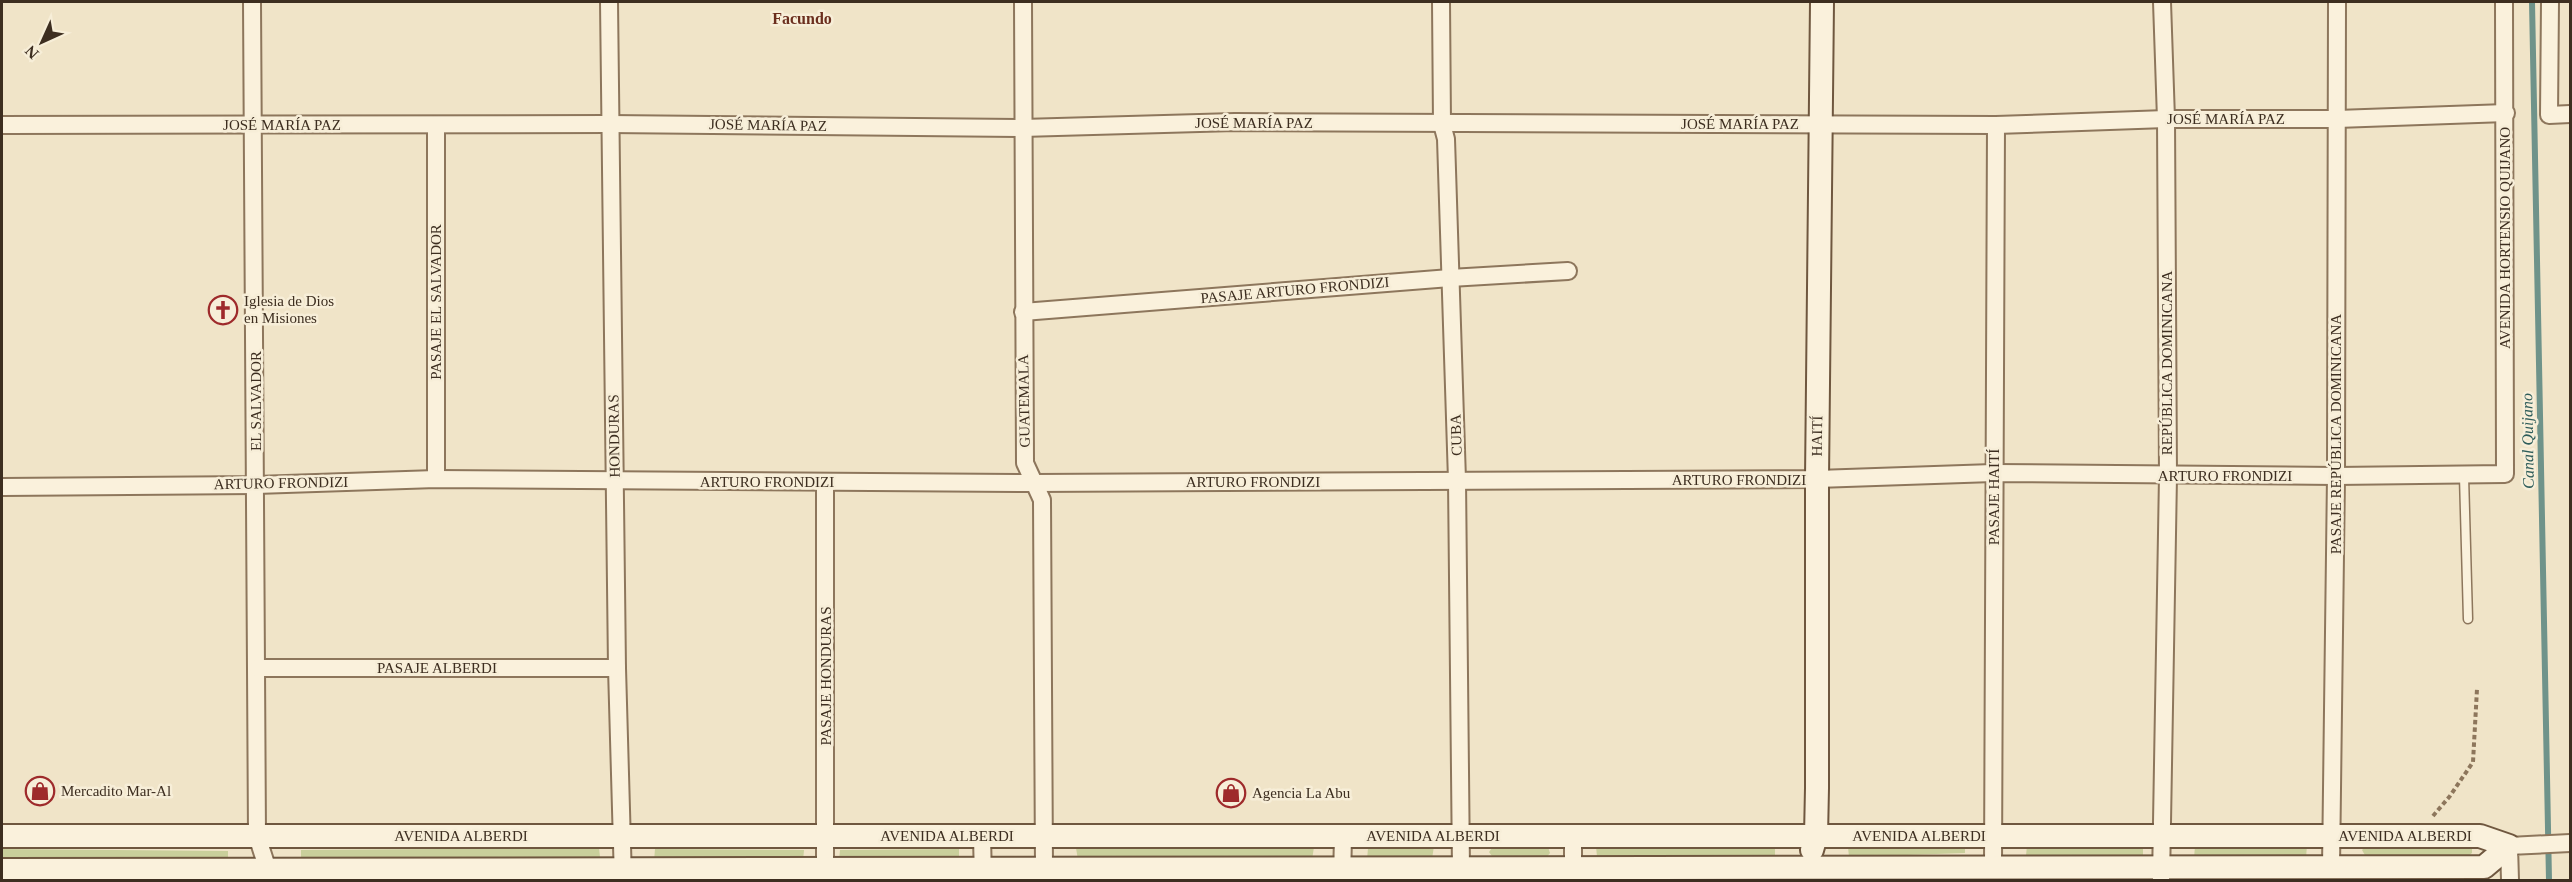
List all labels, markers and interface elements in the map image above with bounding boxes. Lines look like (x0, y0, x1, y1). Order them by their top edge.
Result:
district label: Facundo (772, 10, 832, 27)
north arrow (12, 12, 72, 72)
text: N (21, 42, 42, 62)
street label: JOSÉ MARÍA PAZ (2167, 111, 2285, 127)
street label: JOSÉ MARÍA PAZ (1195, 115, 1313, 131)
street label: JOSÉ MARÍA PAZ (709, 116, 827, 134)
street label: JOSÉ MARÍA PAZ (1681, 116, 1799, 132)
street label: JOSÉ MARÍA PAZ (223, 117, 341, 133)
street label: AVENIDA HORTENSIO QUIJANO (2497, 127, 2513, 349)
street label: PASAJE EL SALVADOR (428, 224, 444, 380)
street label: REPÚBLICA DOMINICANA (2159, 271, 2175, 455)
street label: PASAJE ARTURO FRONDIZI (1200, 274, 1390, 306)
place label: Iglesia de Dios en Misiones (244, 293, 334, 326)
church icon: Iglesia de Dios en Misiones (207, 294, 239, 326)
street label: PASAJE REPÚBLICA DOMINICANA (2328, 314, 2344, 554)
street label: EL SALVADOR (248, 351, 264, 451)
street label: GUATEMALA (1015, 354, 1033, 448)
water label: Canal Quijano (2518, 393, 2538, 489)
street label: HONDURAS (605, 394, 623, 478)
street label: CUBA (1447, 414, 1465, 456)
street label: HAITÍ (1809, 415, 1825, 457)
street label: PASAJE HAITÍ (1986, 449, 2002, 545)
street label: ARTURO FRONDIZI (2158, 468, 2292, 484)
street label: ARTURO FRONDIZI (1672, 472, 1806, 488)
street label: ARTURO FRONDIZI (214, 474, 348, 492)
street label: ARTURO FRONDIZI (700, 474, 834, 490)
street label: ARTURO FRONDIZI (1186, 474, 1320, 490)
street label: PASAJE HONDURAS (818, 606, 834, 746)
street label: PASAJE ALBERDI (377, 660, 497, 676)
shop icon: Mercadito Mar-Al (24, 775, 56, 807)
shop icon: Agencia La Abu (1215, 777, 1247, 809)
place label: Mercadito Mar-Al (61, 783, 171, 799)
place label: Agencia La Abu (1252, 785, 1351, 801)
street label: AVENIDA ALBERDI (394, 828, 528, 844)
street label: AVENIDA ALBERDI (880, 828, 1014, 844)
street label: AVENIDA ALBERDI (1366, 828, 1500, 844)
street label: AVENIDA ALBERDI (1852, 828, 1986, 844)
street label: AVENIDA ALBERDI (2338, 828, 2472, 844)

